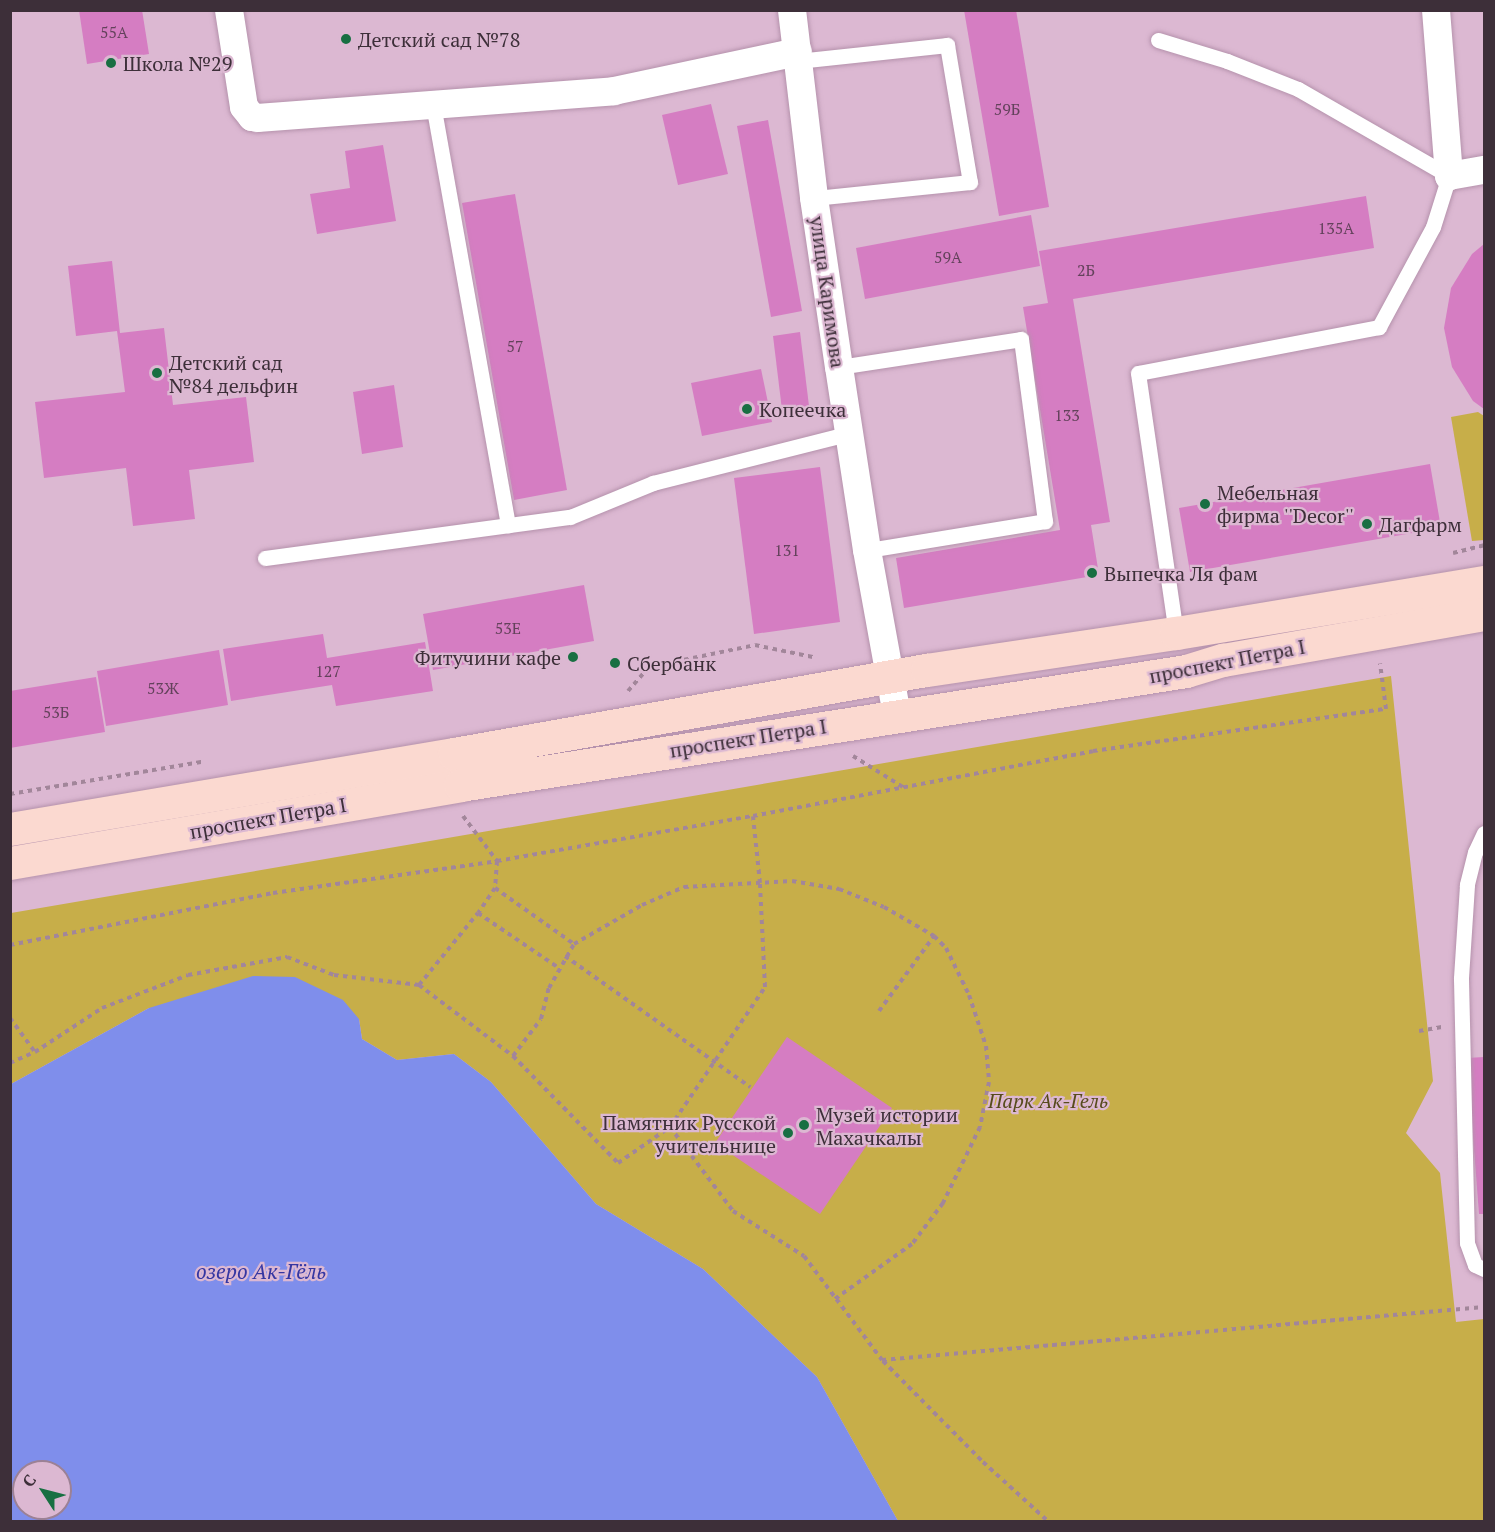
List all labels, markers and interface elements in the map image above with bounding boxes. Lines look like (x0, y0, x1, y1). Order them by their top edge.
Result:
house number: 55А (100, 22, 128, 42)
place label: Детский сад №78 (358, 27, 520, 51)
marker: Детский сад №78 (339, 32, 353, 46)
place label: Школа №29 (123, 51, 232, 75)
marker: Школа №29 (104, 56, 118, 70)
house number: 59Б (994, 99, 1020, 119)
street label: улица Каримова (805, 215, 851, 369)
house number: 135А (1318, 218, 1354, 238)
house number: 59А (934, 247, 962, 267)
house number: 2Б (1077, 260, 1095, 280)
house number: 57 (506, 336, 524, 356)
place label: Детский сад №84 дельфин (169, 350, 299, 397)
marker: Детский сад №84 дельфин (150, 366, 164, 380)
place label: Копеечка (759, 397, 846, 421)
marker: Копеечка (740, 402, 754, 416)
house number: 133 (1054, 405, 1080, 425)
place label: Мебельная фирма ''Decor'' (1217, 480, 1354, 527)
marker: Мебельная фирма ''Decor'' (1198, 497, 1212, 511)
place label: Дагфарм (1379, 512, 1462, 536)
marker: Дагфарм (1360, 517, 1374, 531)
house number: 131 (774, 540, 800, 560)
place label: Выпечка Ля фам (1104, 561, 1258, 585)
marker: Выпечка Ля фам (1085, 566, 1099, 580)
house number: 53Е (495, 618, 521, 638)
street label: проспект Петра I (1147, 634, 1307, 688)
place label: Фитучини кафе (415, 645, 561, 669)
marker: Фитучини кафе (566, 650, 580, 664)
place label: Сбербанк (627, 651, 716, 675)
marker: Сбербанк (608, 656, 622, 670)
house number: 127 (315, 661, 341, 681)
house number: 53Ж (147, 678, 179, 698)
house number: 53Б (43, 702, 69, 722)
street label: проспект Петра I (667, 714, 829, 762)
street label: проспект Петра I (188, 792, 348, 844)
park label: Парк Ак-Гель (988, 1088, 1108, 1112)
place label: Музей истории Махачкалы (816, 1102, 958, 1149)
place label: Памятник Русской учительнице (602, 1110, 776, 1157)
marker: Музей истории Махачкалы (797, 1118, 811, 1132)
marker: Памятник Русской учительнице (781, 1126, 795, 1140)
water label: озеро Ак-Гёль (196, 1258, 326, 1284)
north arrow (12, 1460, 72, 1520)
text: С (17, 1470, 41, 1491)

